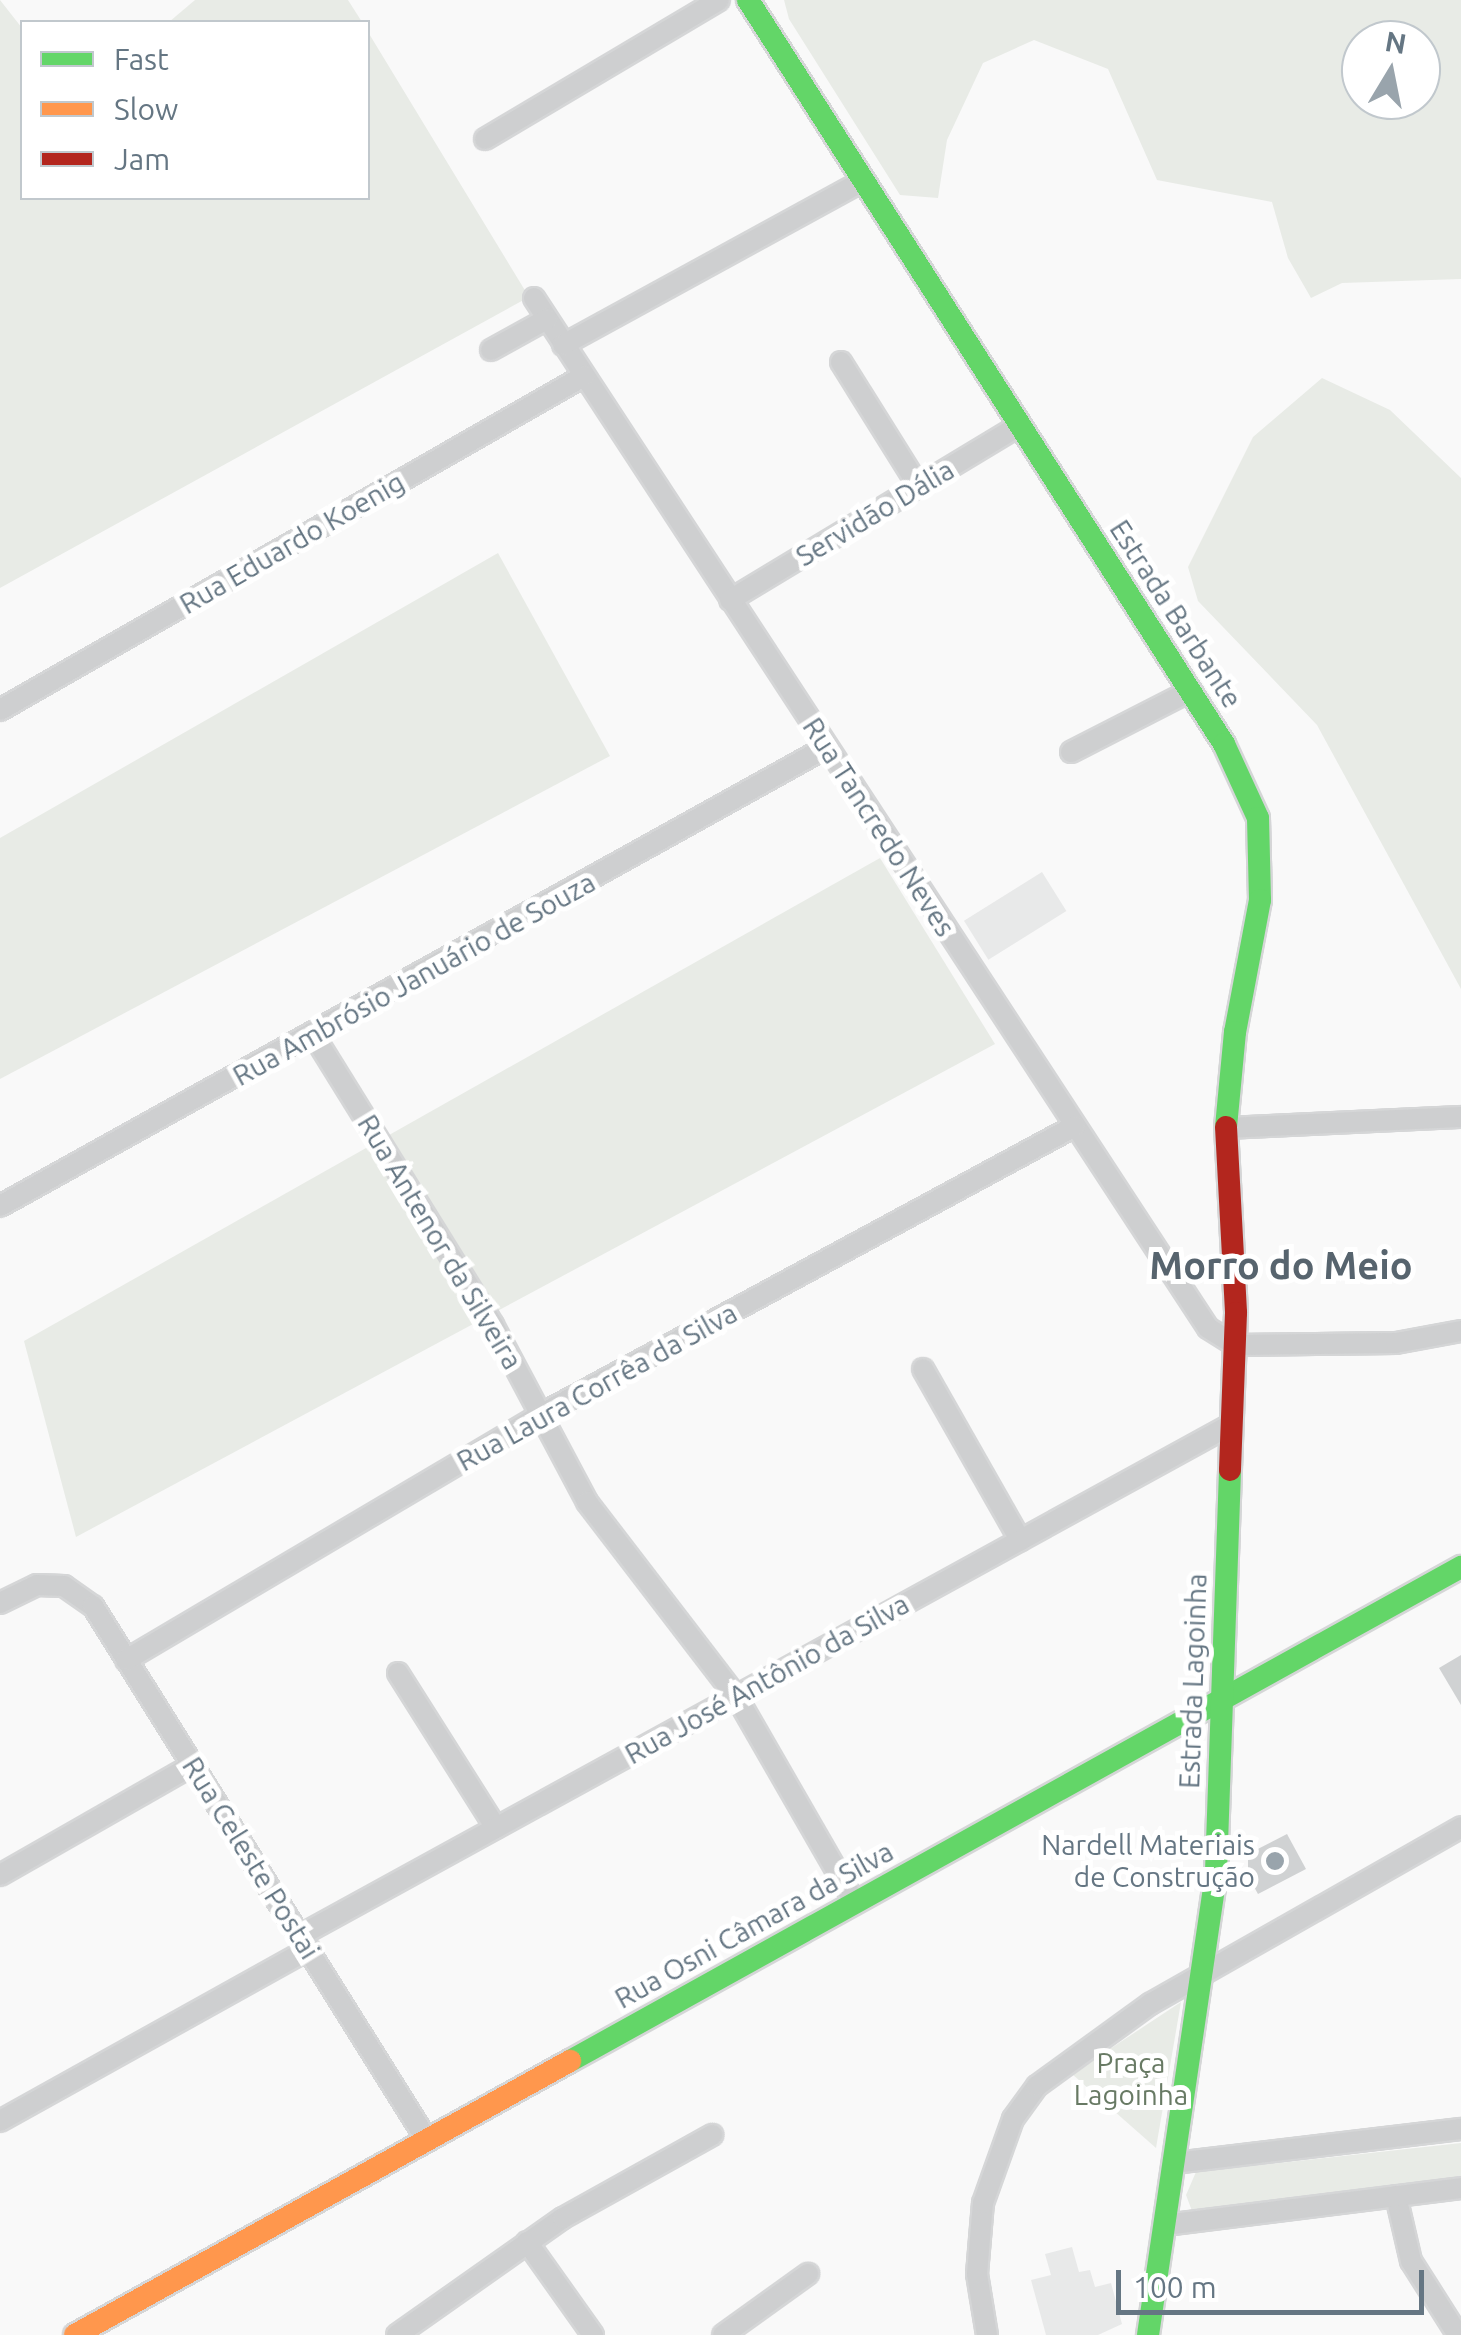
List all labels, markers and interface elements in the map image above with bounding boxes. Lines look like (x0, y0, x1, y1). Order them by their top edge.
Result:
legend (20, 20, 370, 200)
north arrow (1341, 20, 1441, 120)
text: N (1383, 25, 1409, 59)
text: Fast (114, 42, 169, 76)
text: Slow (114, 92, 178, 126)
text: Jam (114, 142, 170, 176)
street label: Servidão Dália (790, 453, 960, 573)
street label: Rua Eduardo Koenig (174, 465, 410, 621)
street label: Estrada Barbante (1103, 514, 1249, 714)
street label: Rua Tancredo Neves (796, 711, 962, 943)
street label: Rua Ambrósio Januário de Souza (227, 865, 601, 1093)
street label: Rua Antenor da Silveira (351, 1109, 529, 1375)
district label: Morro do Meio (1149, 1243, 1413, 1289)
street label: Rua Laura Corrêa da Silva (451, 1296, 743, 1478)
street label: Estrada Lagoinha (1172, 1573, 1214, 1789)
street label: Rua José Antônio da Silva (619, 1587, 915, 1771)
street label: Rua Celeste Postai (175, 1751, 327, 1965)
place label: Nardell Materiais de Construção (1041, 1828, 1255, 1894)
street label: Rua Osni Câmara da Silva (609, 1834, 899, 2016)
marker: Nardell Materiais de Construção (1264, 1850, 1286, 1872)
park label: Praça Lagoinha (1074, 2046, 1188, 2112)
scale bar (1121, 2250, 1428, 2312)
text: 100 m (1133, 2270, 1217, 2304)

